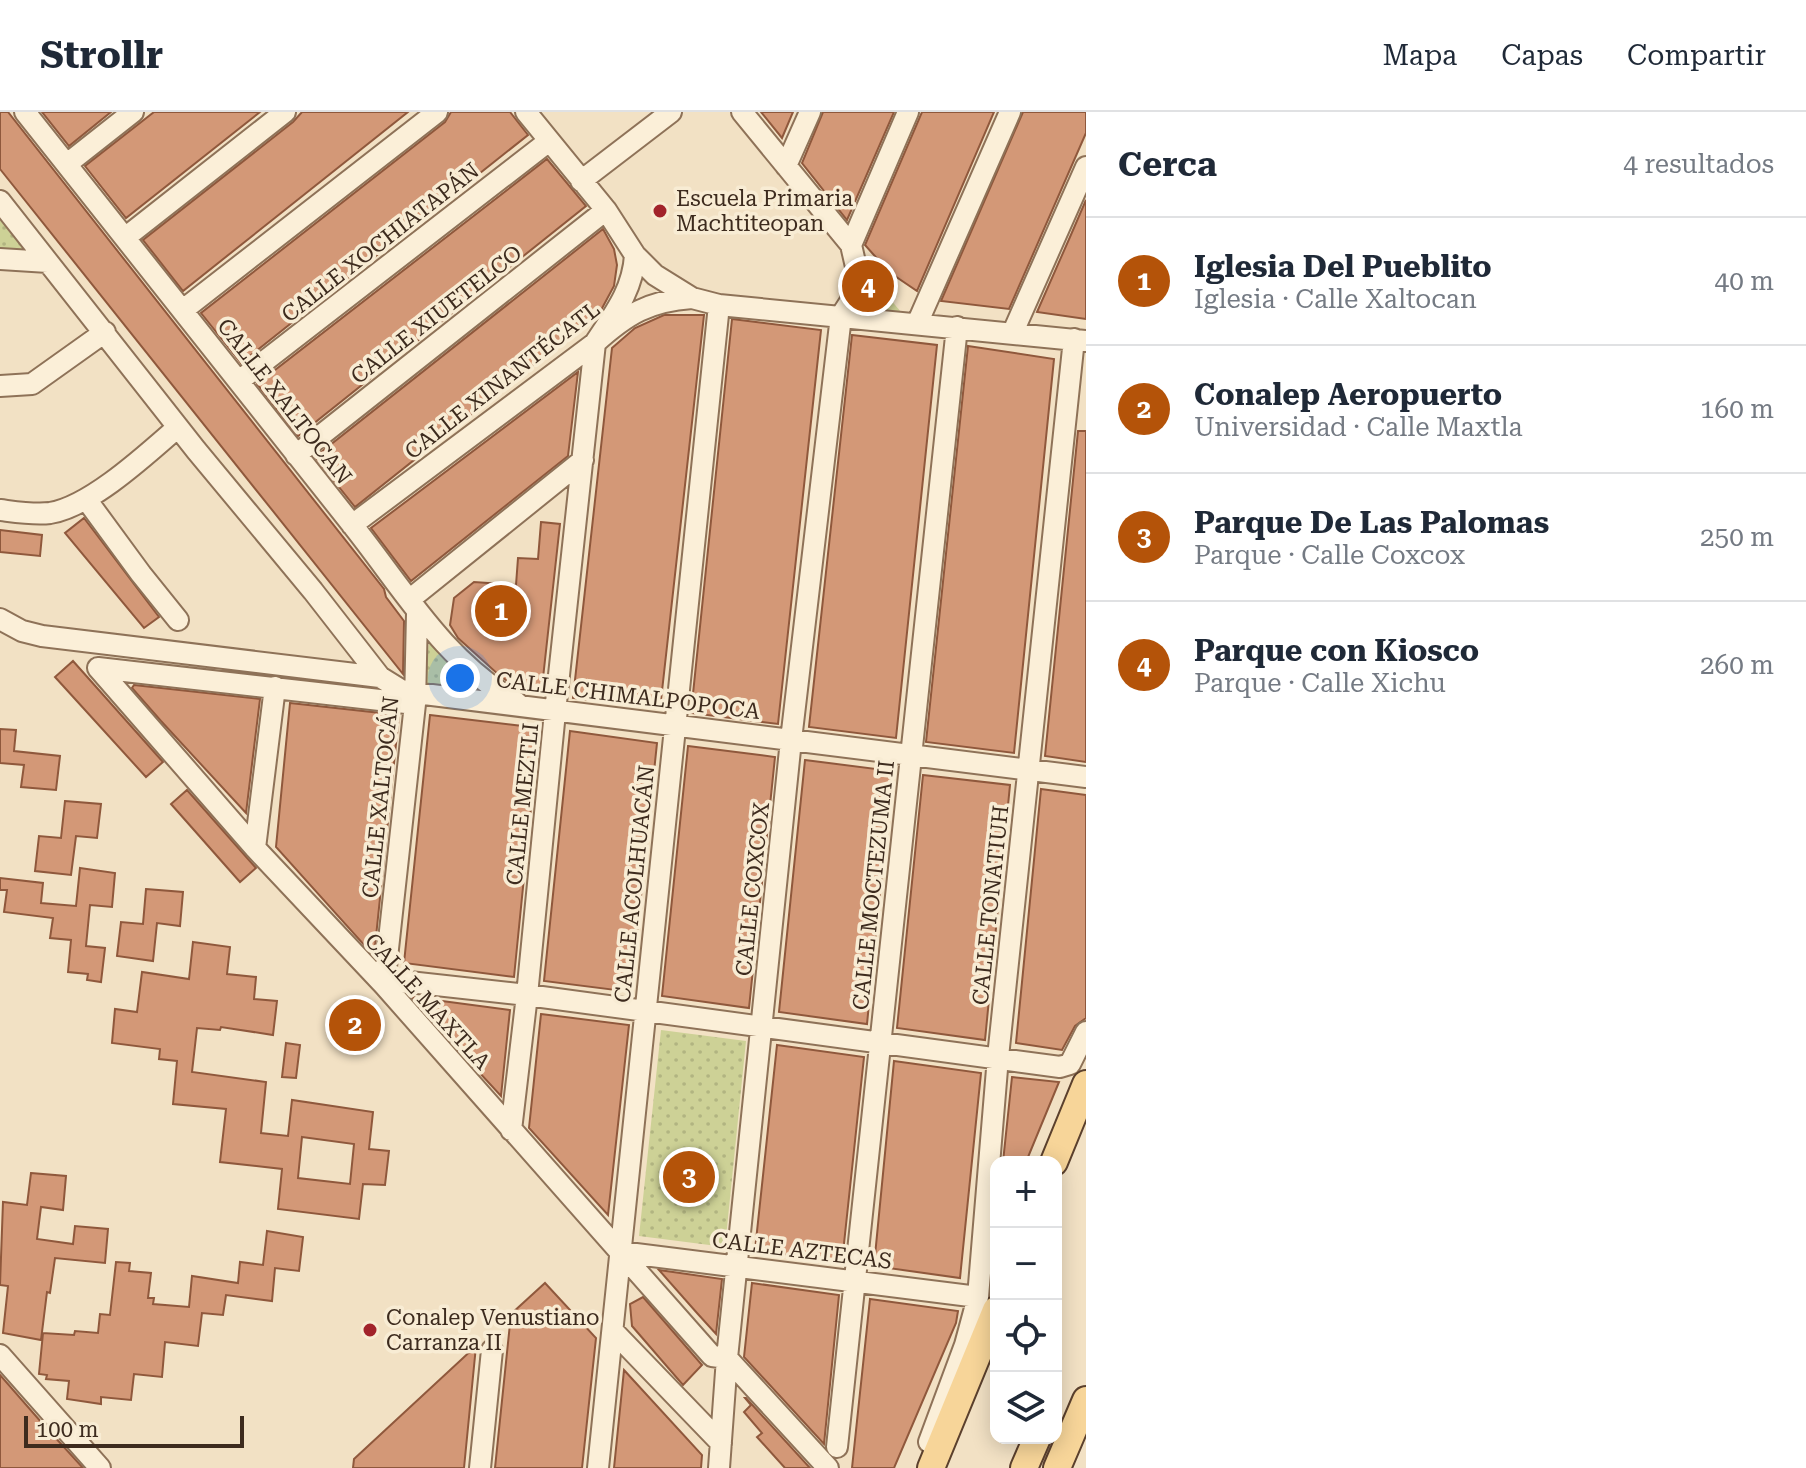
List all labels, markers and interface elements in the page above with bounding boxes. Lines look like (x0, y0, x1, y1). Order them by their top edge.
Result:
text: Strollr (40, 33, 163, 77)
text: Mapa (1382, 39, 1457, 72)
text: Capas (1501, 39, 1583, 72)
text: Compartir (1627, 39, 1766, 72)
text: Cerca (1118, 144, 1217, 184)
text: 4 resultados (1623, 149, 1774, 179)
street label: CALLE XOCHIATAPÁN (276, 157, 484, 327)
place label: Escuela Primaria Machtiteopan (676, 186, 853, 236)
marker: Escuela Primaria Machtiteopan (651, 202, 669, 220)
street label: CALLE XIUETELCO (346, 240, 527, 389)
text: Iglesia Del Pueblito (1194, 249, 1492, 284)
pin: 4 (842, 256, 894, 316)
text: 1 (1137, 266, 1151, 296)
text: 40 m (1715, 266, 1774, 296)
text: Iglesia · Calle Xaltocan (1194, 284, 1477, 314)
street label: CALLE XINANTÉCATL (399, 296, 605, 464)
street label: CALLE XALTOCAN (212, 314, 357, 489)
text: Conalep Aeropuerto (1194, 377, 1502, 412)
text: 2 (1137, 394, 1151, 424)
text: 160 m (1700, 394, 1774, 424)
text: Universidad · Calle Maxtla (1194, 412, 1523, 442)
text: Parque De Las Palomas (1194, 505, 1549, 540)
text: 3 (1137, 522, 1151, 552)
text: 250 m (1700, 522, 1774, 552)
text: Parque · Calle Coxcox (1194, 540, 1465, 570)
pin: 1 (475, 581, 527, 641)
text: Parque con Kiosco (1194, 633, 1479, 668)
text: 4 (1137, 650, 1151, 680)
text: 260 m (1700, 650, 1774, 680)
your location (440, 658, 480, 698)
street label: CALLE CHIMALPOPOCA (495, 667, 762, 724)
text: Parque · Calle Xichu (1194, 668, 1446, 698)
street label: CALLE XALTOCÁN (356, 695, 404, 899)
street label: CALLE MEZTLI (502, 722, 543, 887)
street label: CALLE MOCTEZUMA II (848, 759, 899, 1011)
street label: CALLE ACOLHUACÁN (609, 764, 659, 1004)
street label: CALLE COXCOX (731, 801, 774, 977)
street label: CALLE TONATIUH (968, 804, 1013, 1006)
street label: CALLE MAXTLA (360, 928, 496, 1075)
pin: 2 (329, 995, 381, 1055)
pin: 3 (663, 1147, 715, 1207)
map controls (990, 1156, 1062, 1444)
button: + (990, 1156, 1062, 1228)
street label: CALLE AZTECAS (711, 1227, 893, 1274)
button: − (990, 1228, 1062, 1300)
button: locate (990, 1300, 1062, 1372)
place label: Conalep Venustiano Carranza II (386, 1305, 600, 1355)
marker: Conalep Venustiano Carranza II (361, 1321, 379, 1339)
button: layers (990, 1372, 1062, 1444)
scale bar (24, 1412, 244, 1448)
text: 100 m (36, 1417, 99, 1442)

